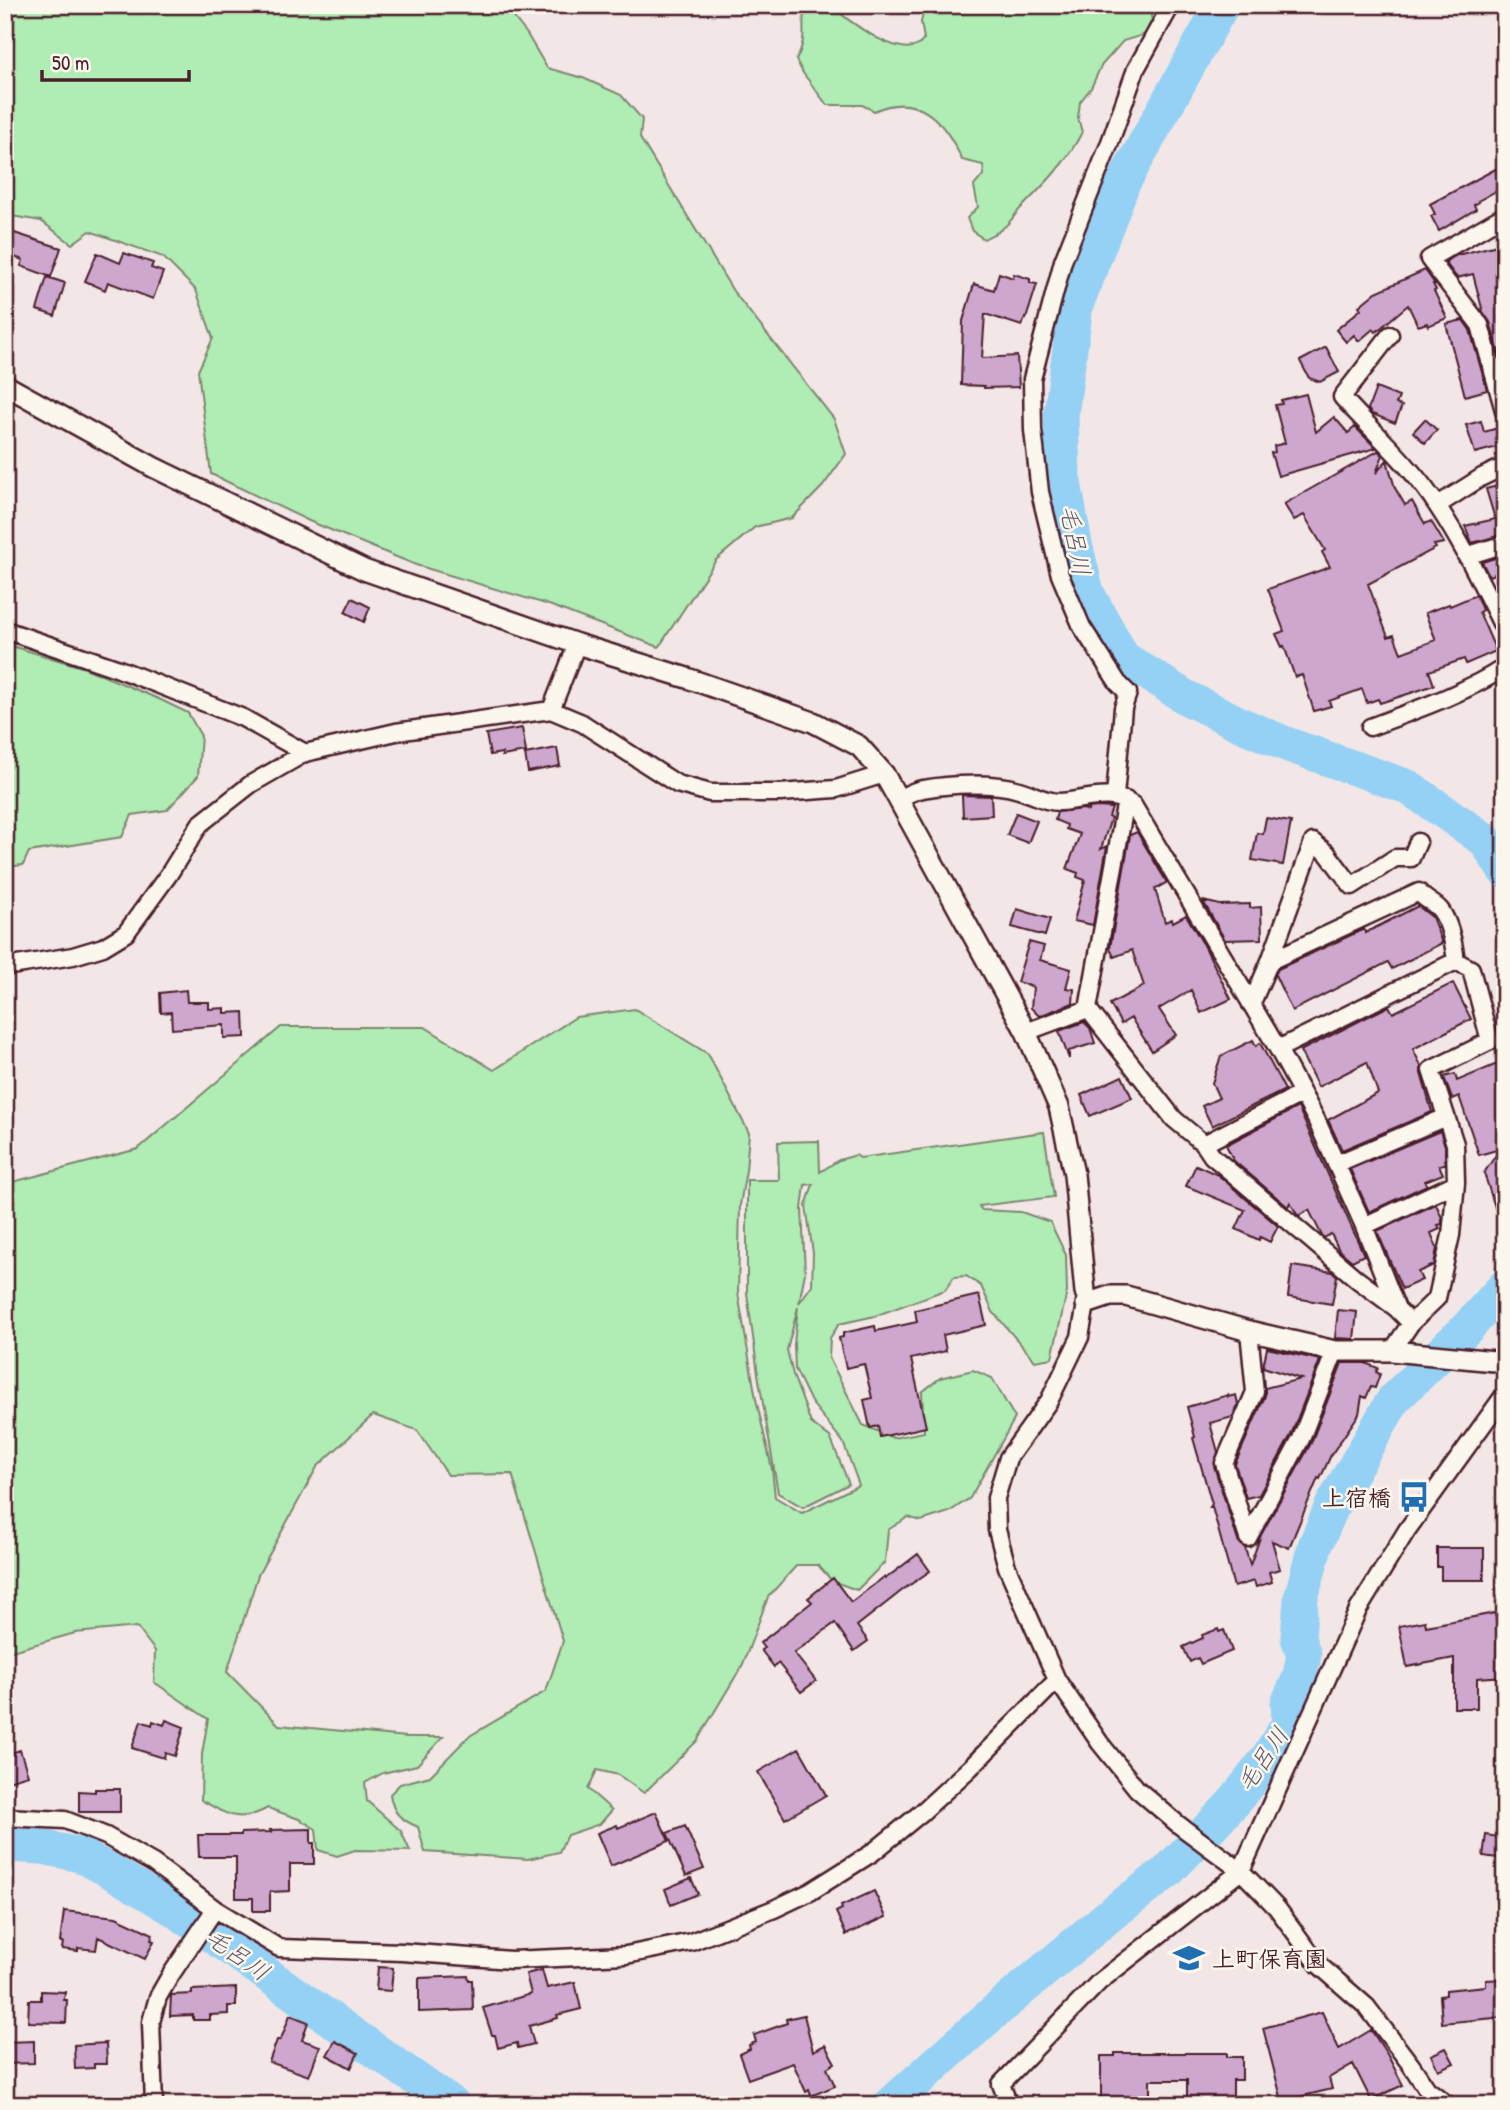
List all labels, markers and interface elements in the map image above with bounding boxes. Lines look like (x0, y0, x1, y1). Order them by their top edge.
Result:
scale bar (42, 38, 189, 82)
text: 50 m (52, 48, 89, 77)
water label: 毛呂川 (1053, 502, 1099, 578)
bus stop icon: 上宿橋 (1397, 1480, 1431, 1514)
place label: 上宿橋 (1322, 1482, 1391, 1513)
water label: 毛呂川 (1229, 1720, 1295, 1798)
water label: 毛呂川 (199, 1920, 277, 1988)
school or university icon: 上町保育園 (1172, 1941, 1206, 1975)
place label: 上町保育園 (1212, 1943, 1327, 1974)

